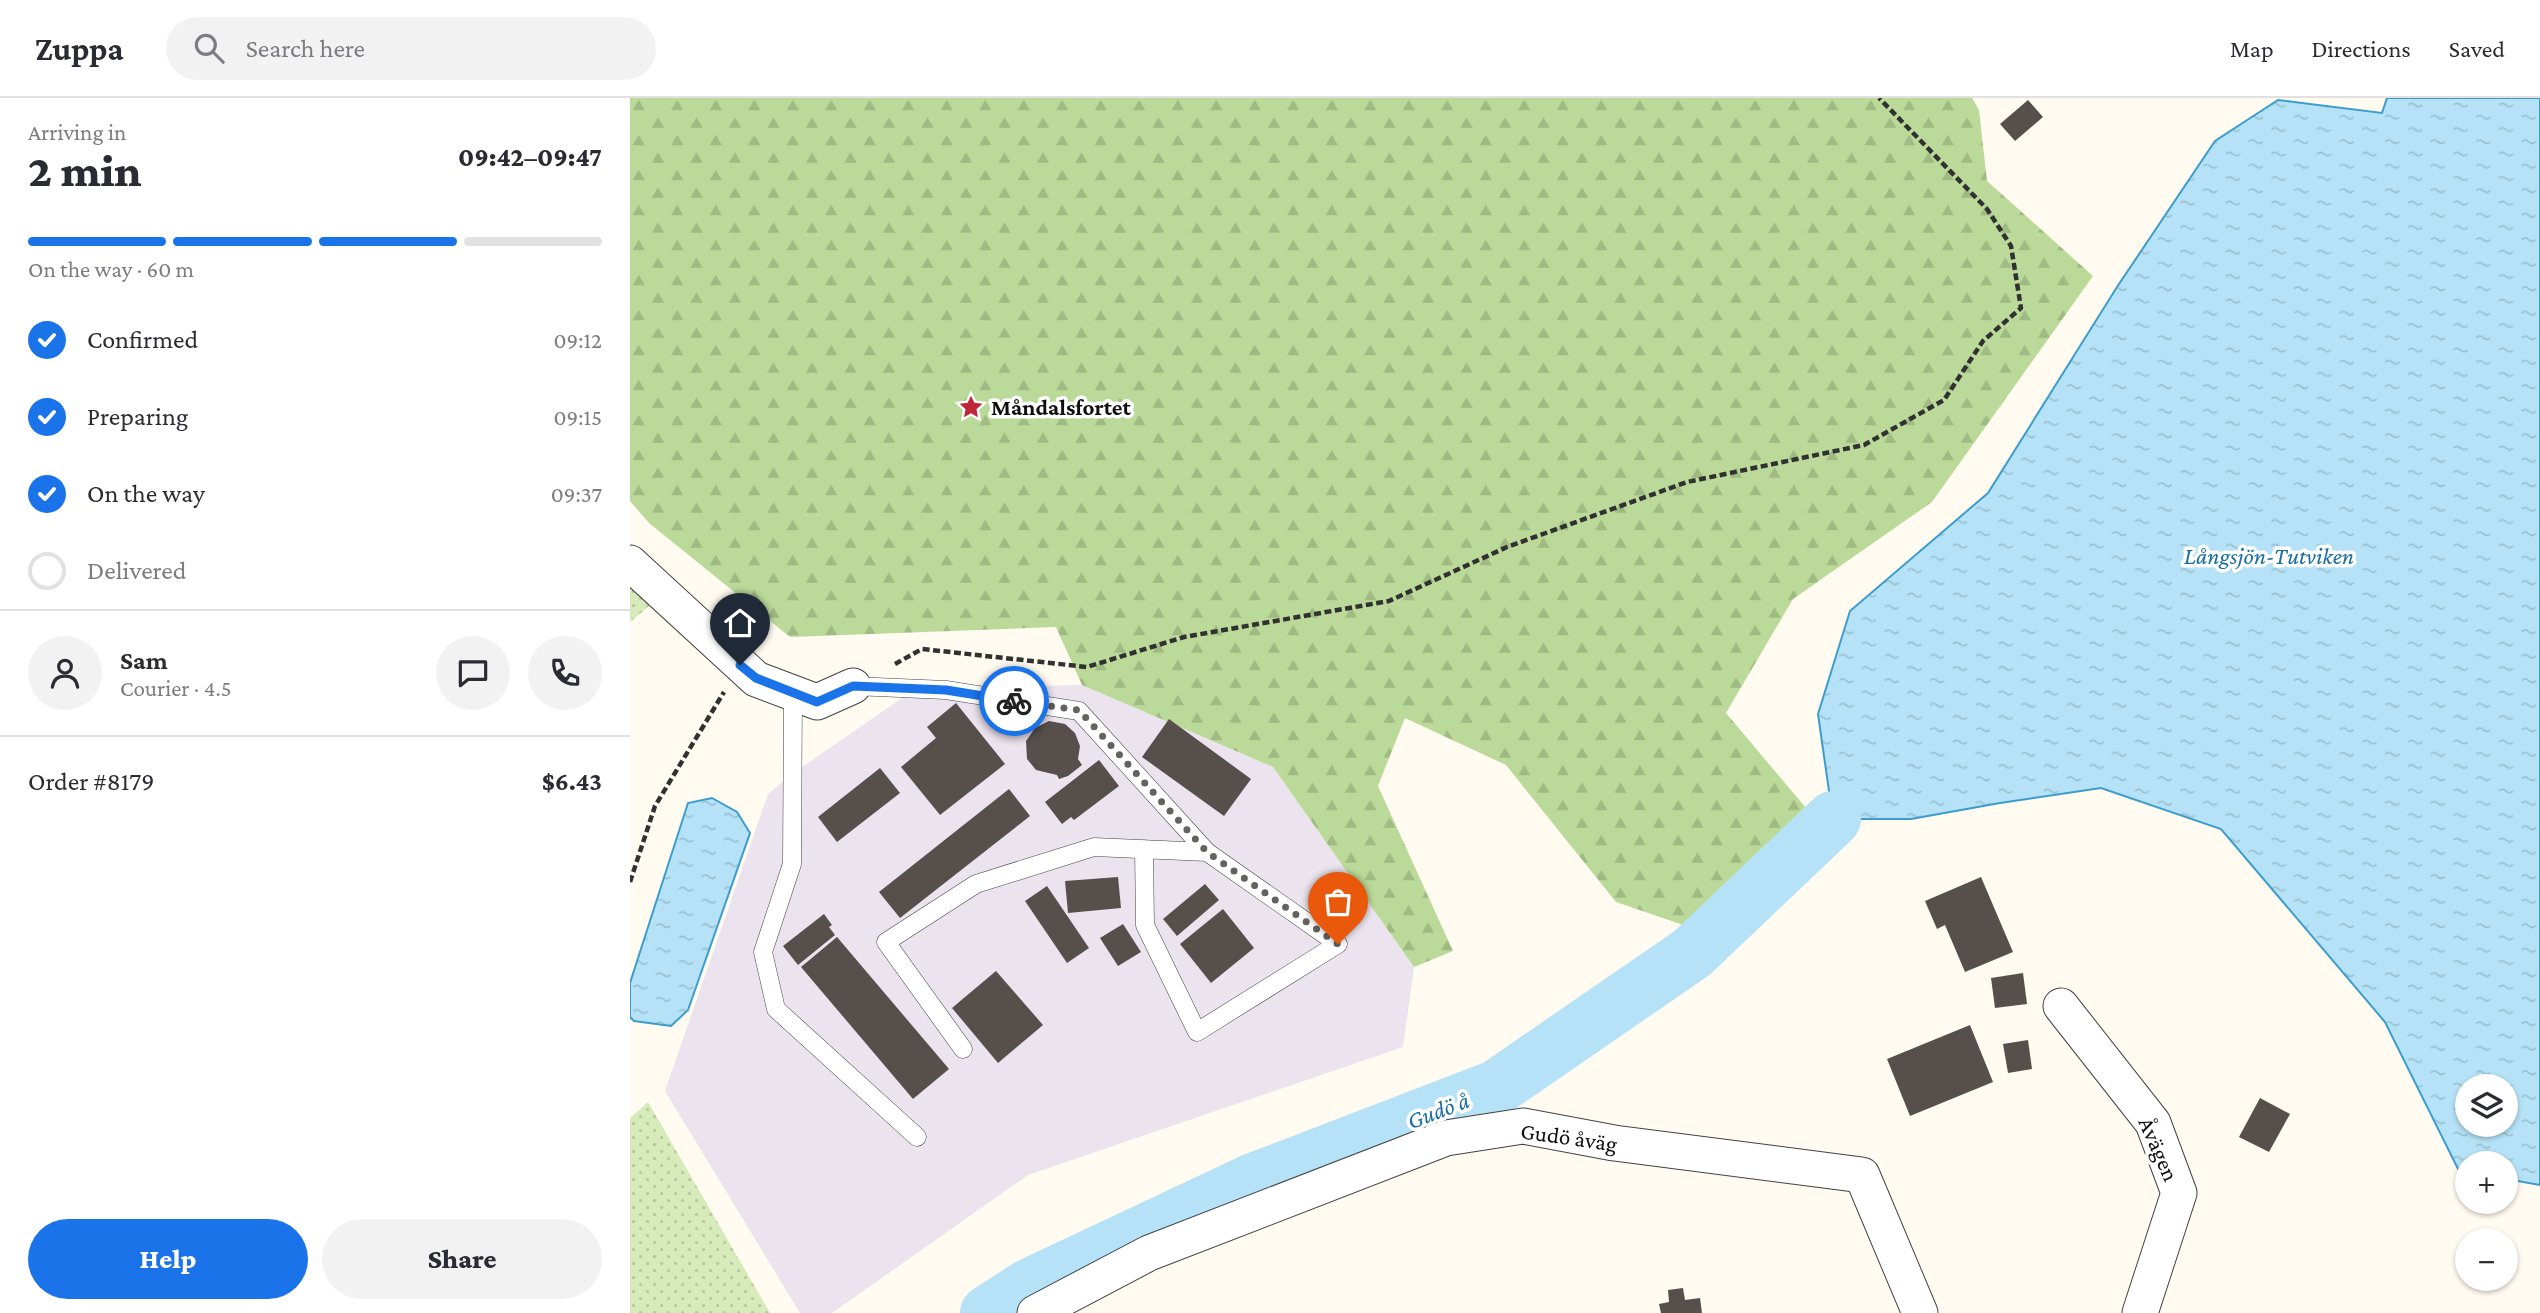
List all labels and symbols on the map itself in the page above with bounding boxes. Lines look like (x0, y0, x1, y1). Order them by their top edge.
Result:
place icon: Måndalsfortet (957, 393, 985, 421)
place label: Måndalsfortet (991, 394, 1131, 420)
water label: Långsjön-Tutviken (2184, 542, 2354, 570)
pin (710, 593, 770, 665)
courier (979, 666, 1049, 736)
pin (1308, 872, 1368, 944)
water label: Gudö å (1403, 1086, 1473, 1134)
street label: Åvägen (2133, 1113, 2185, 1185)
street label: Gudö åväg (1519, 1117, 1619, 1157)

